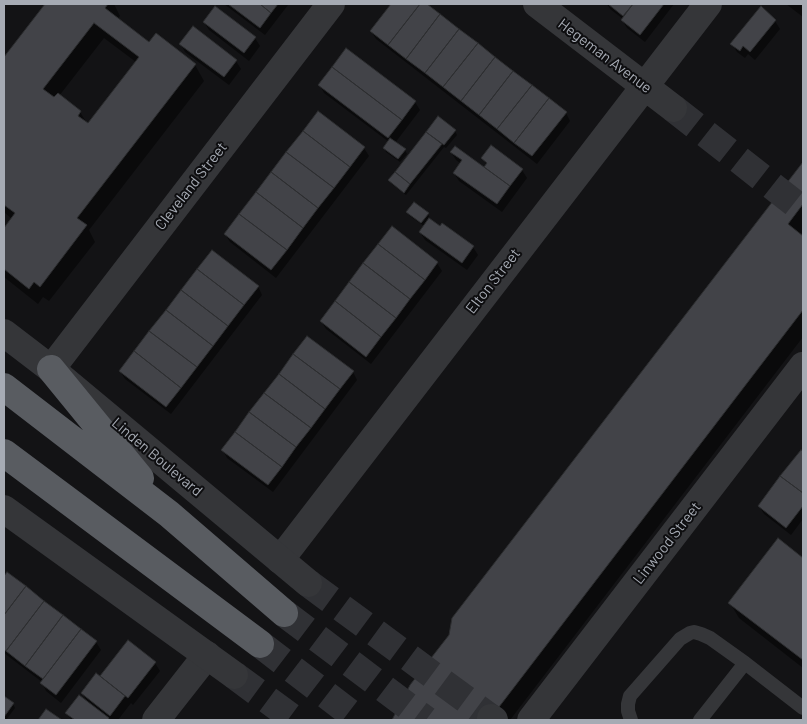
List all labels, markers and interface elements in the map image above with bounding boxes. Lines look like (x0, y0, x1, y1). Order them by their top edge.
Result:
street label: Hegeman Avenue (555, 15, 655, 97)
street label: Cleveland Street (151, 139, 231, 233)
street label: Elton Street (462, 245, 524, 317)
street label: Linden Boulevard (108, 414, 206, 500)
street label: Linwood Street (629, 498, 705, 588)

